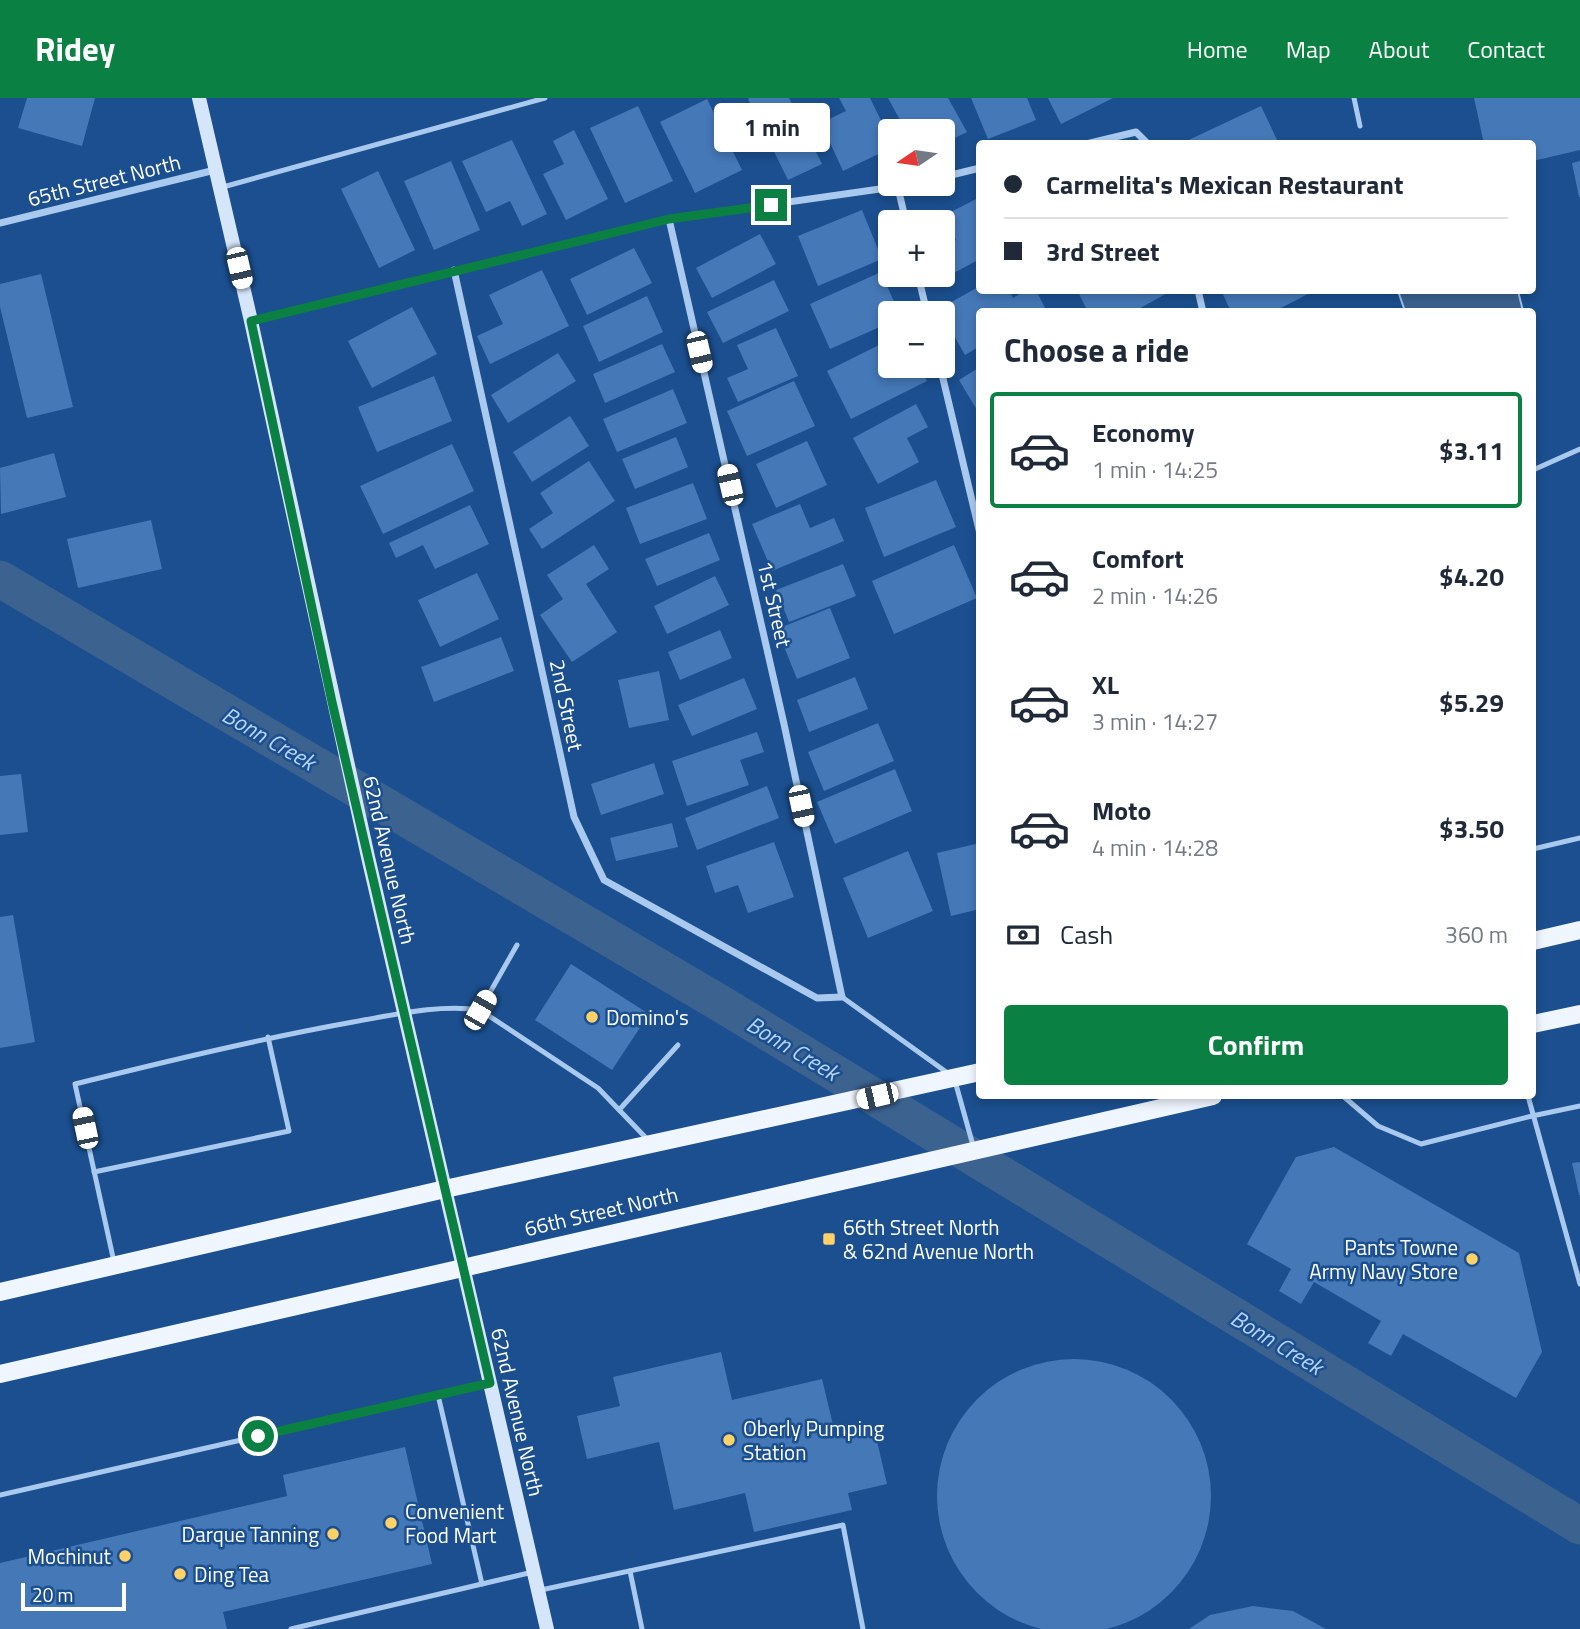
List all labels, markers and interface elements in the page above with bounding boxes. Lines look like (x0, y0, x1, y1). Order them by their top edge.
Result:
text: Ridey (35, 24, 115, 74)
text: Home (1187, 31, 1248, 67)
text: Map (1286, 31, 1331, 67)
text: About (1369, 31, 1429, 67)
text: Contact (1467, 31, 1545, 67)
callout: 1 min (713, 104, 829, 153)
text: 1 min (744, 110, 800, 145)
north arrow (878, 119, 956, 196)
map controls (878, 119, 955, 378)
street label: 65th Street North (24, 146, 184, 214)
text: Carmelita's Mexican Restaurant (1046, 165, 1403, 204)
route end (755, 189, 787, 221)
button: + (878, 210, 955, 287)
text: 3rd Street (1046, 232, 1159, 271)
car (225, 245, 254, 291)
button: − (878, 301, 955, 378)
text: Choose a ride (1004, 326, 1189, 374)
car (685, 329, 714, 375)
text: Economy (1092, 413, 1194, 452)
icon: car (1008, 419, 1071, 482)
text: $3.11 (1439, 431, 1504, 470)
text: 1 min · 14:25 (1092, 452, 1218, 487)
car (716, 462, 745, 508)
text: Comfort (1092, 539, 1184, 578)
icon: car (1008, 545, 1071, 608)
text: $4.20 (1439, 557, 1504, 596)
street label: 1st Street (750, 558, 801, 651)
text: 2 min · 14:26 (1092, 578, 1218, 613)
street label: 2nd Street (542, 656, 592, 754)
text: XL (1092, 665, 1119, 704)
icon: car (1008, 671, 1071, 734)
text: $5.29 (1439, 683, 1504, 722)
water label: Bonn Creek (216, 697, 325, 780)
text: 3 min · 14:27 (1092, 704, 1218, 739)
street label: 62nd Avenue North (355, 773, 425, 947)
car (787, 783, 816, 829)
text: Moto (1092, 791, 1151, 830)
icon: car (1008, 797, 1071, 860)
text: $3.50 (1439, 809, 1504, 848)
text: 4 min · 14:28 (1092, 830, 1218, 865)
text: Cash (1060, 915, 1113, 954)
icon: cash (1004, 916, 1042, 954)
text: 360 m (1445, 917, 1508, 952)
car (461, 987, 500, 1033)
place label: Domino's (606, 1001, 689, 1033)
button: Confirm (1004, 1005, 1508, 1085)
water label: Bonn Creek (740, 1007, 848, 1091)
marker: Domino's (584, 1009, 600, 1025)
car (855, 1081, 900, 1111)
car (71, 1105, 100, 1151)
street label: 66th Street North (521, 1178, 681, 1244)
place label: 66th Street North & 62nd Avenue North (843, 1211, 1034, 1267)
marker: 66th Street North & 62nd Avenue North (821, 1231, 837, 1247)
place label: Pants Towne Army Navy Store (1309, 1231, 1458, 1287)
marker: Pants Towne Army Navy Store (1464, 1251, 1480, 1267)
water label: Bonn Creek (1224, 1301, 1332, 1385)
street label: 62nd Avenue North (483, 1325, 553, 1499)
place label: Oberly Pumping Station (743, 1412, 884, 1468)
route start (242, 1420, 274, 1452)
marker: Oberly Pumping Station (721, 1432, 737, 1448)
place label: Convenient Food Mart (405, 1495, 505, 1551)
marker: Convenient Food Mart (383, 1515, 399, 1531)
place label: Darque Tanning (182, 1518, 319, 1550)
marker: Darque Tanning (325, 1526, 341, 1542)
place label: Mochinut (28, 1540, 112, 1572)
marker: Mochinut (117, 1548, 133, 1564)
place label: Ding Tea (194, 1558, 270, 1590)
marker: Ding Tea (172, 1566, 188, 1582)
scale bar (21, 1580, 126, 1612)
text: 20 m (32, 1580, 73, 1609)

